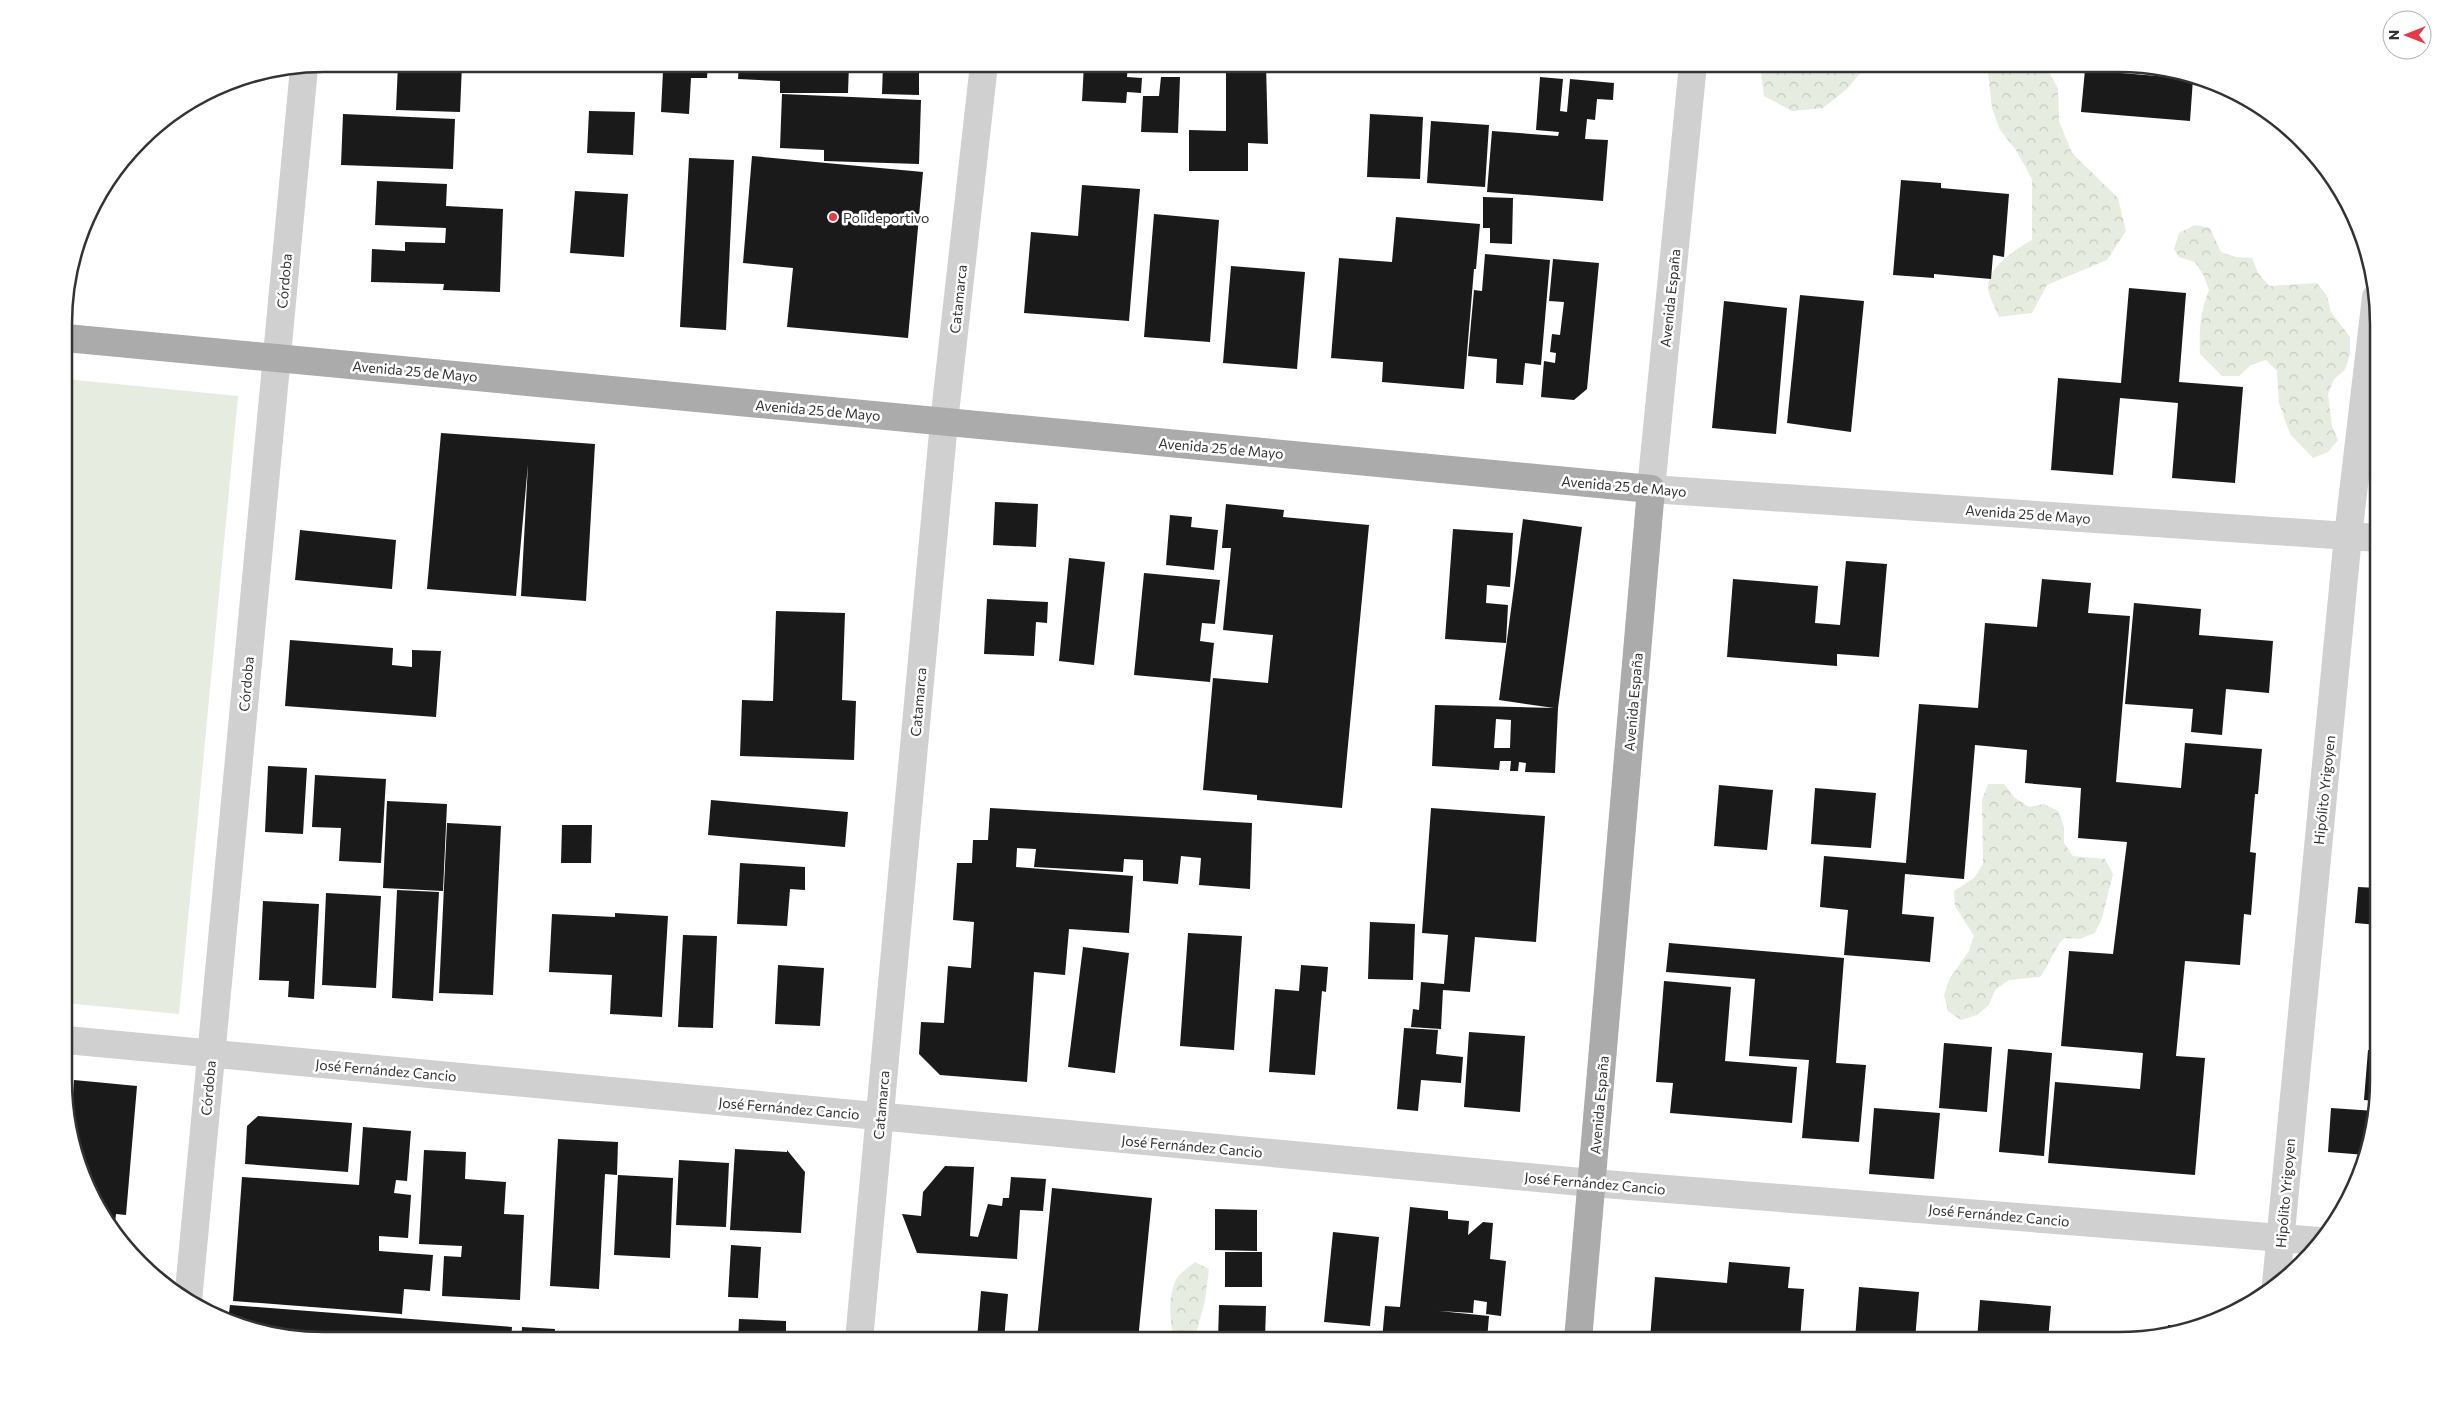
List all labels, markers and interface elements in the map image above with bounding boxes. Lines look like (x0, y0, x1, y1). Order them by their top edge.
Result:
north arrow (2382, 10, 2432, 60)
text: N (2385, 30, 2402, 40)
place label: Polideportivo (843, 209, 929, 226)
marker: Polideportivo (827, 211, 839, 223)
street label: Avenida España (1656, 248, 1684, 348)
street label: Córdoba (273, 253, 295, 309)
street label: Catamarca (946, 264, 970, 334)
street label: Avenida 25 de Mayo (352, 357, 478, 385)
street label: Avenida 25 de Mayo (755, 396, 881, 424)
street label: Avenida 25 de Mayo (1158, 434, 1284, 462)
street label: Avenida 25 de Mayo (1561, 472, 1687, 500)
street label: Avenida 25 de Mayo (1965, 501, 2091, 527)
street label: Avenida España (1620, 652, 1646, 752)
street label: Córdoba (235, 656, 257, 712)
street label: Catamarca (907, 667, 929, 737)
street label: Hipólito Yrigoyen (2310, 734, 2338, 846)
street label: José Fernández Cancio (315, 1055, 457, 1085)
street label: Avenida España (1586, 1055, 1612, 1155)
street label: Córdoba (197, 1060, 219, 1116)
street label: Catamarca (870, 1070, 892, 1140)
street label: José Fernández Cancio (718, 1093, 860, 1123)
street label: José Fernández Cancio (1121, 1131, 1263, 1161)
street label: Hipólito Yrigoyen (2272, 1137, 2298, 1249)
street label: José Fernández Cancio (1524, 1168, 1666, 1198)
street label: José Fernández Cancio (1928, 1200, 2070, 1230)

